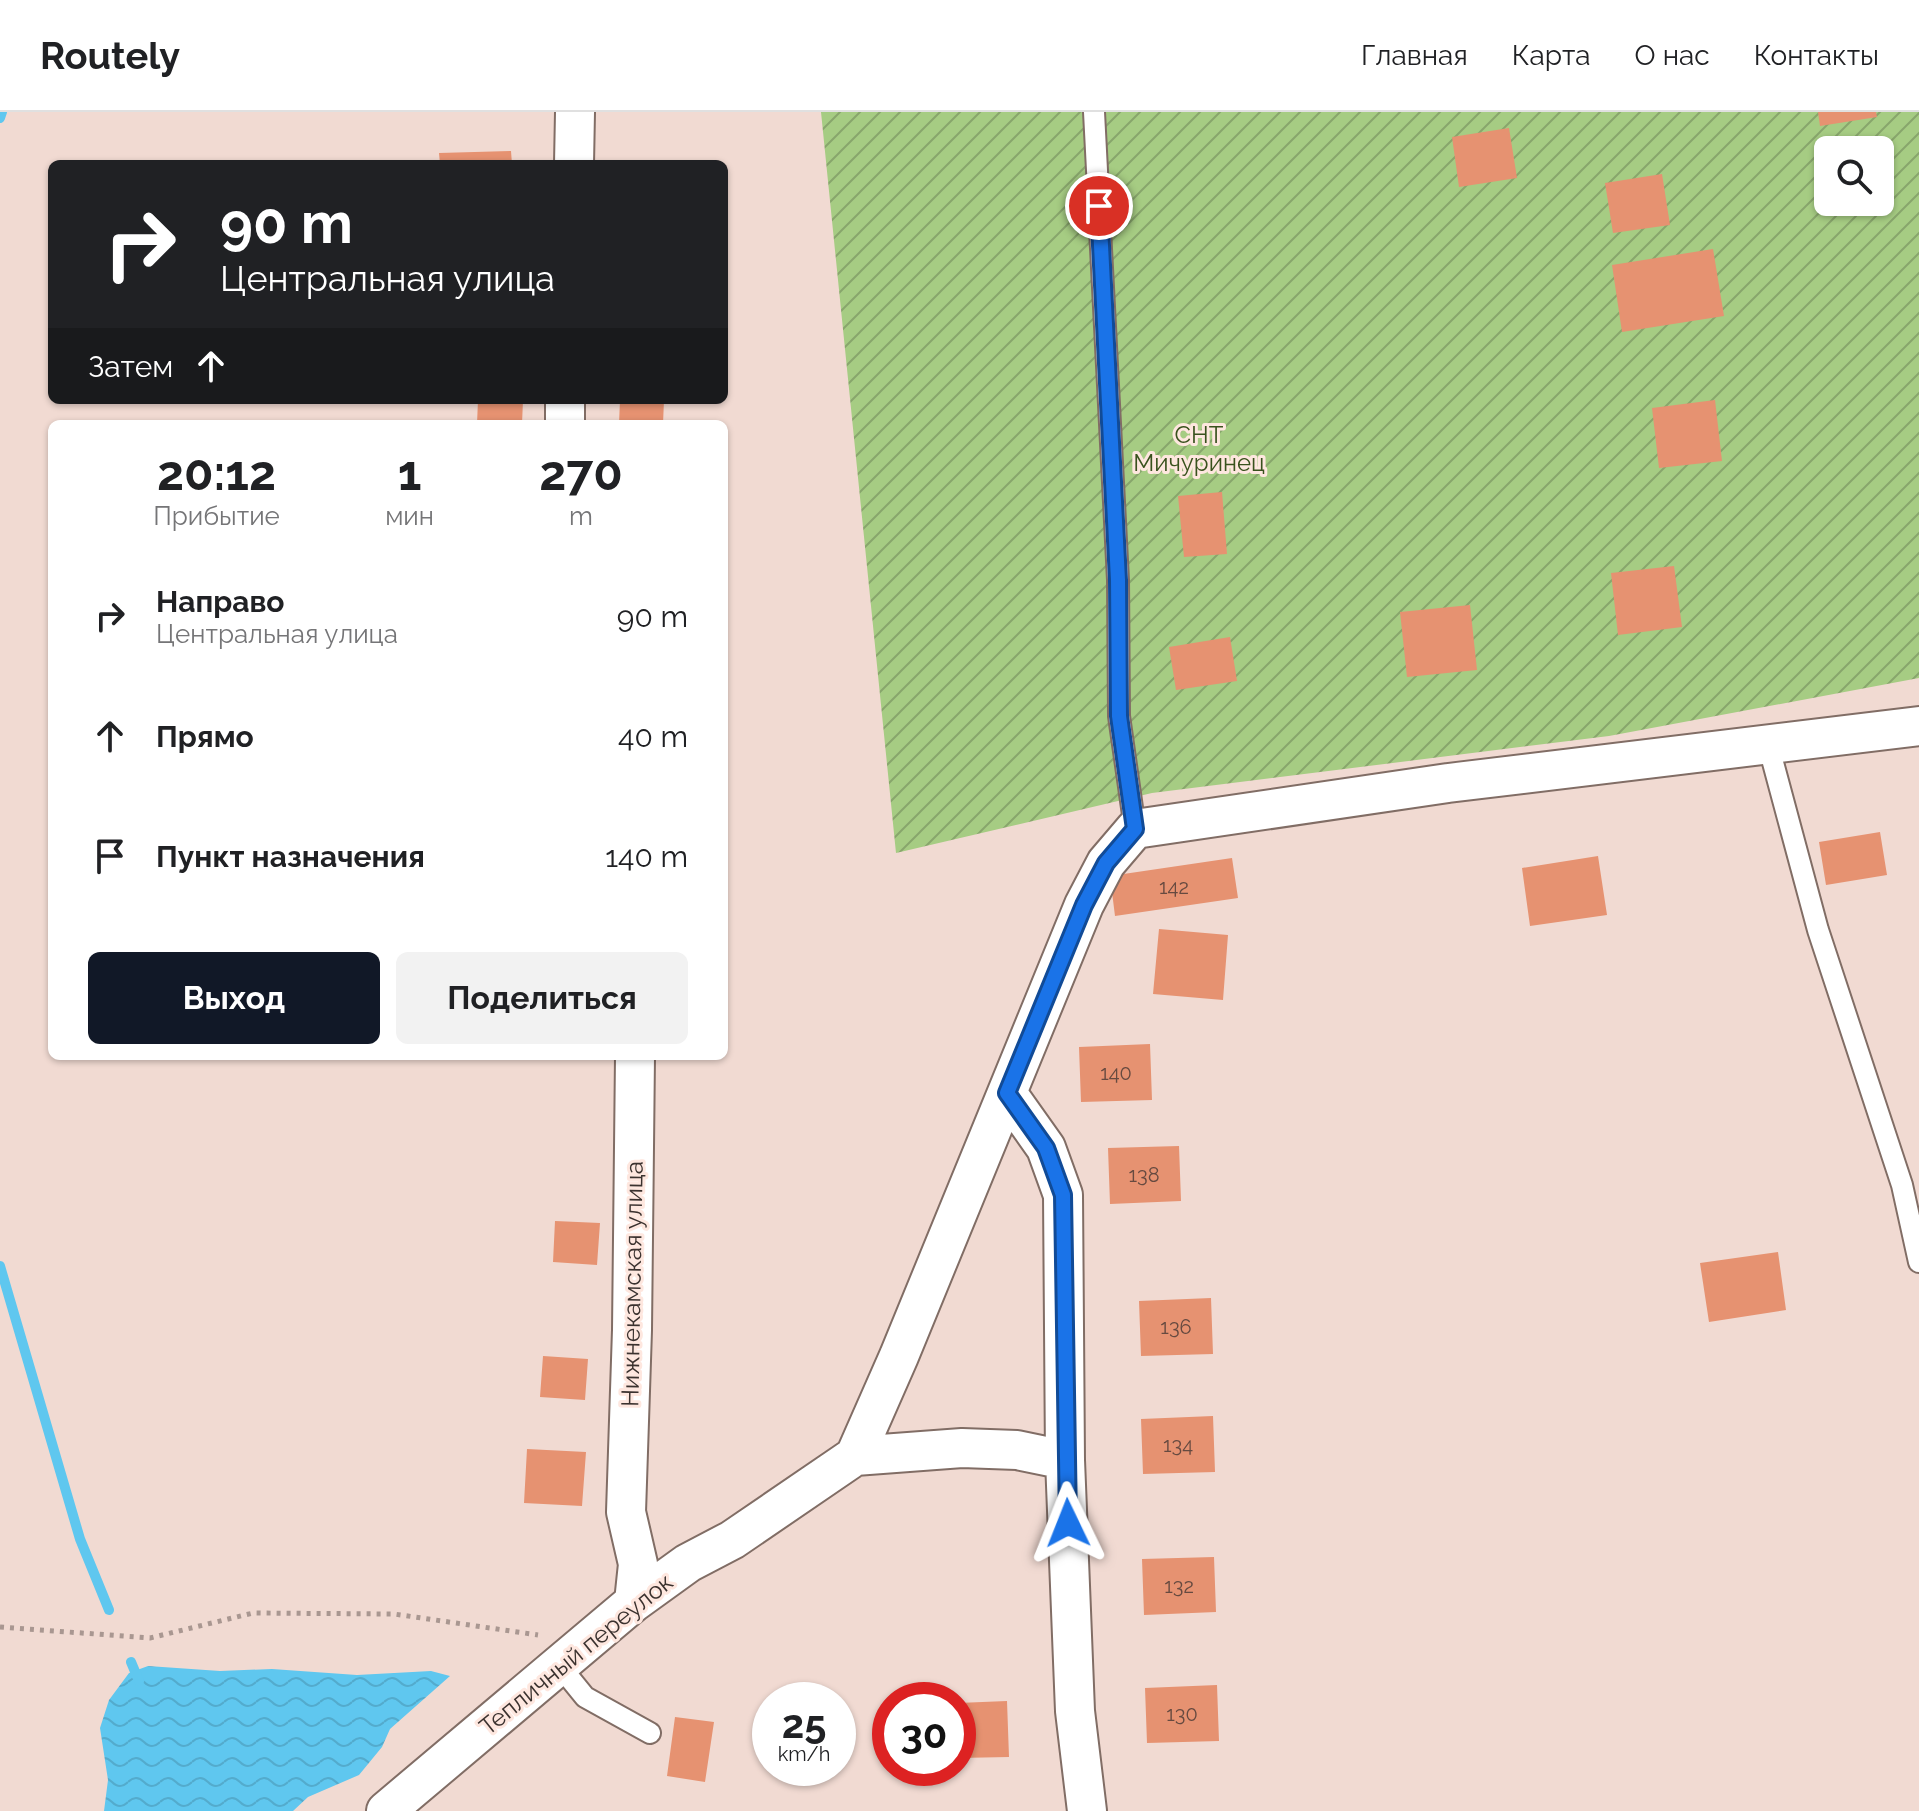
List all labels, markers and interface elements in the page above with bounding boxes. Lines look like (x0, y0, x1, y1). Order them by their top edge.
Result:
text: Routely (40, 33, 180, 78)
text: Главная (1361, 39, 1468, 72)
text: Карта (1512, 39, 1591, 72)
text: О нас (1635, 39, 1710, 72)
text: Контакты (1754, 39, 1879, 72)
map controls (1814, 136, 1894, 216)
button: search (1814, 136, 1894, 216)
pin (1065, 172, 1133, 240)
icon: arrive (1077, 184, 1121, 228)
text: 90 m (220, 190, 353, 256)
icon: right (88, 192, 192, 296)
text: Центральная улица (220, 257, 555, 299)
icon: ahead (189, 344, 233, 388)
text: Затем (88, 349, 173, 384)
park label: СНТ Мичуринец (1133, 420, 1265, 477)
text: 20:12 (157, 445, 276, 501)
text: 1 (398, 445, 421, 501)
text: 270 (539, 445, 623, 501)
text: Прибытие (153, 501, 280, 531)
text: мин (385, 501, 434, 531)
text: m (569, 501, 593, 531)
text: Направо (156, 584, 285, 619)
icon: right (88, 594, 132, 638)
text: 90 m (617, 599, 688, 634)
text: Центральная улица (156, 619, 398, 649)
icon: ahead (88, 714, 132, 758)
text: Прямо (156, 719, 254, 754)
text: 40 m (618, 719, 688, 754)
icon: arrive (88, 834, 132, 878)
text: Пункт назначения (156, 839, 425, 874)
text: 140 m (605, 839, 688, 874)
house number: 142 (1159, 875, 1189, 899)
button: Выход (88, 952, 380, 1044)
button: Поделиться (396, 952, 688, 1044)
house number: 140 (1100, 1061, 1132, 1085)
street label: Нижнекамская улица (615, 1161, 649, 1407)
house number: 138 (1128, 1163, 1160, 1187)
house number: 136 (1160, 1315, 1192, 1339)
house number: 134 (1163, 1433, 1193, 1457)
position arrow (1026, 1481, 1110, 1565)
street label: Тепличный переулок (473, 1567, 679, 1741)
house number: 132 (1164, 1574, 1194, 1598)
speed limit sign: 30 (872, 1682, 976, 1786)
text: 25 (782, 1700, 826, 1747)
house number: 130 (1166, 1702, 1198, 1726)
text: km/h (778, 1742, 830, 1766)

